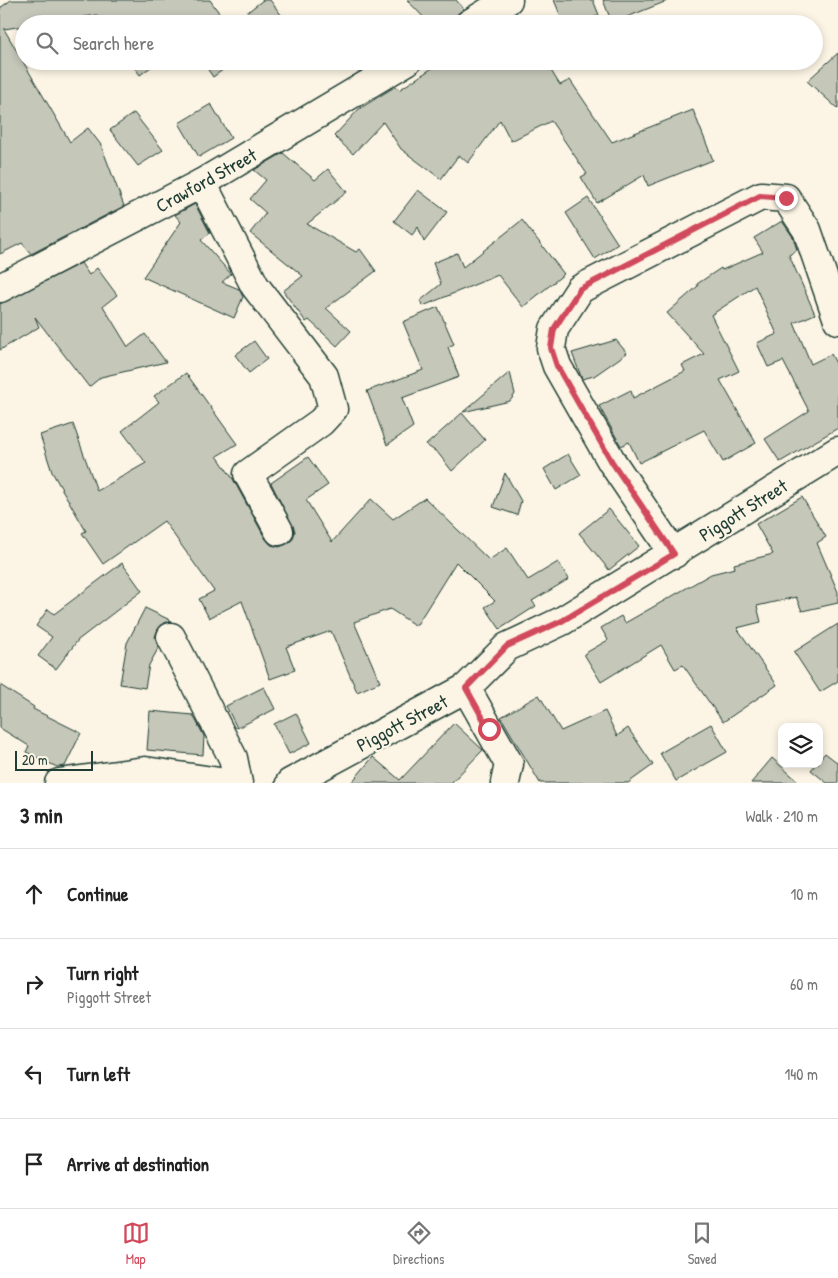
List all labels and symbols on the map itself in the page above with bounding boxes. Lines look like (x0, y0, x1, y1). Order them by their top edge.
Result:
street label: Crawford Street (151, 141, 262, 218)
route end (775, 187, 798, 210)
street label: Piggott Street (694, 472, 793, 547)
street label: Piggott Street (352, 688, 452, 758)
route start (478, 718, 501, 741)
scale bar (15, 748, 92, 771)

